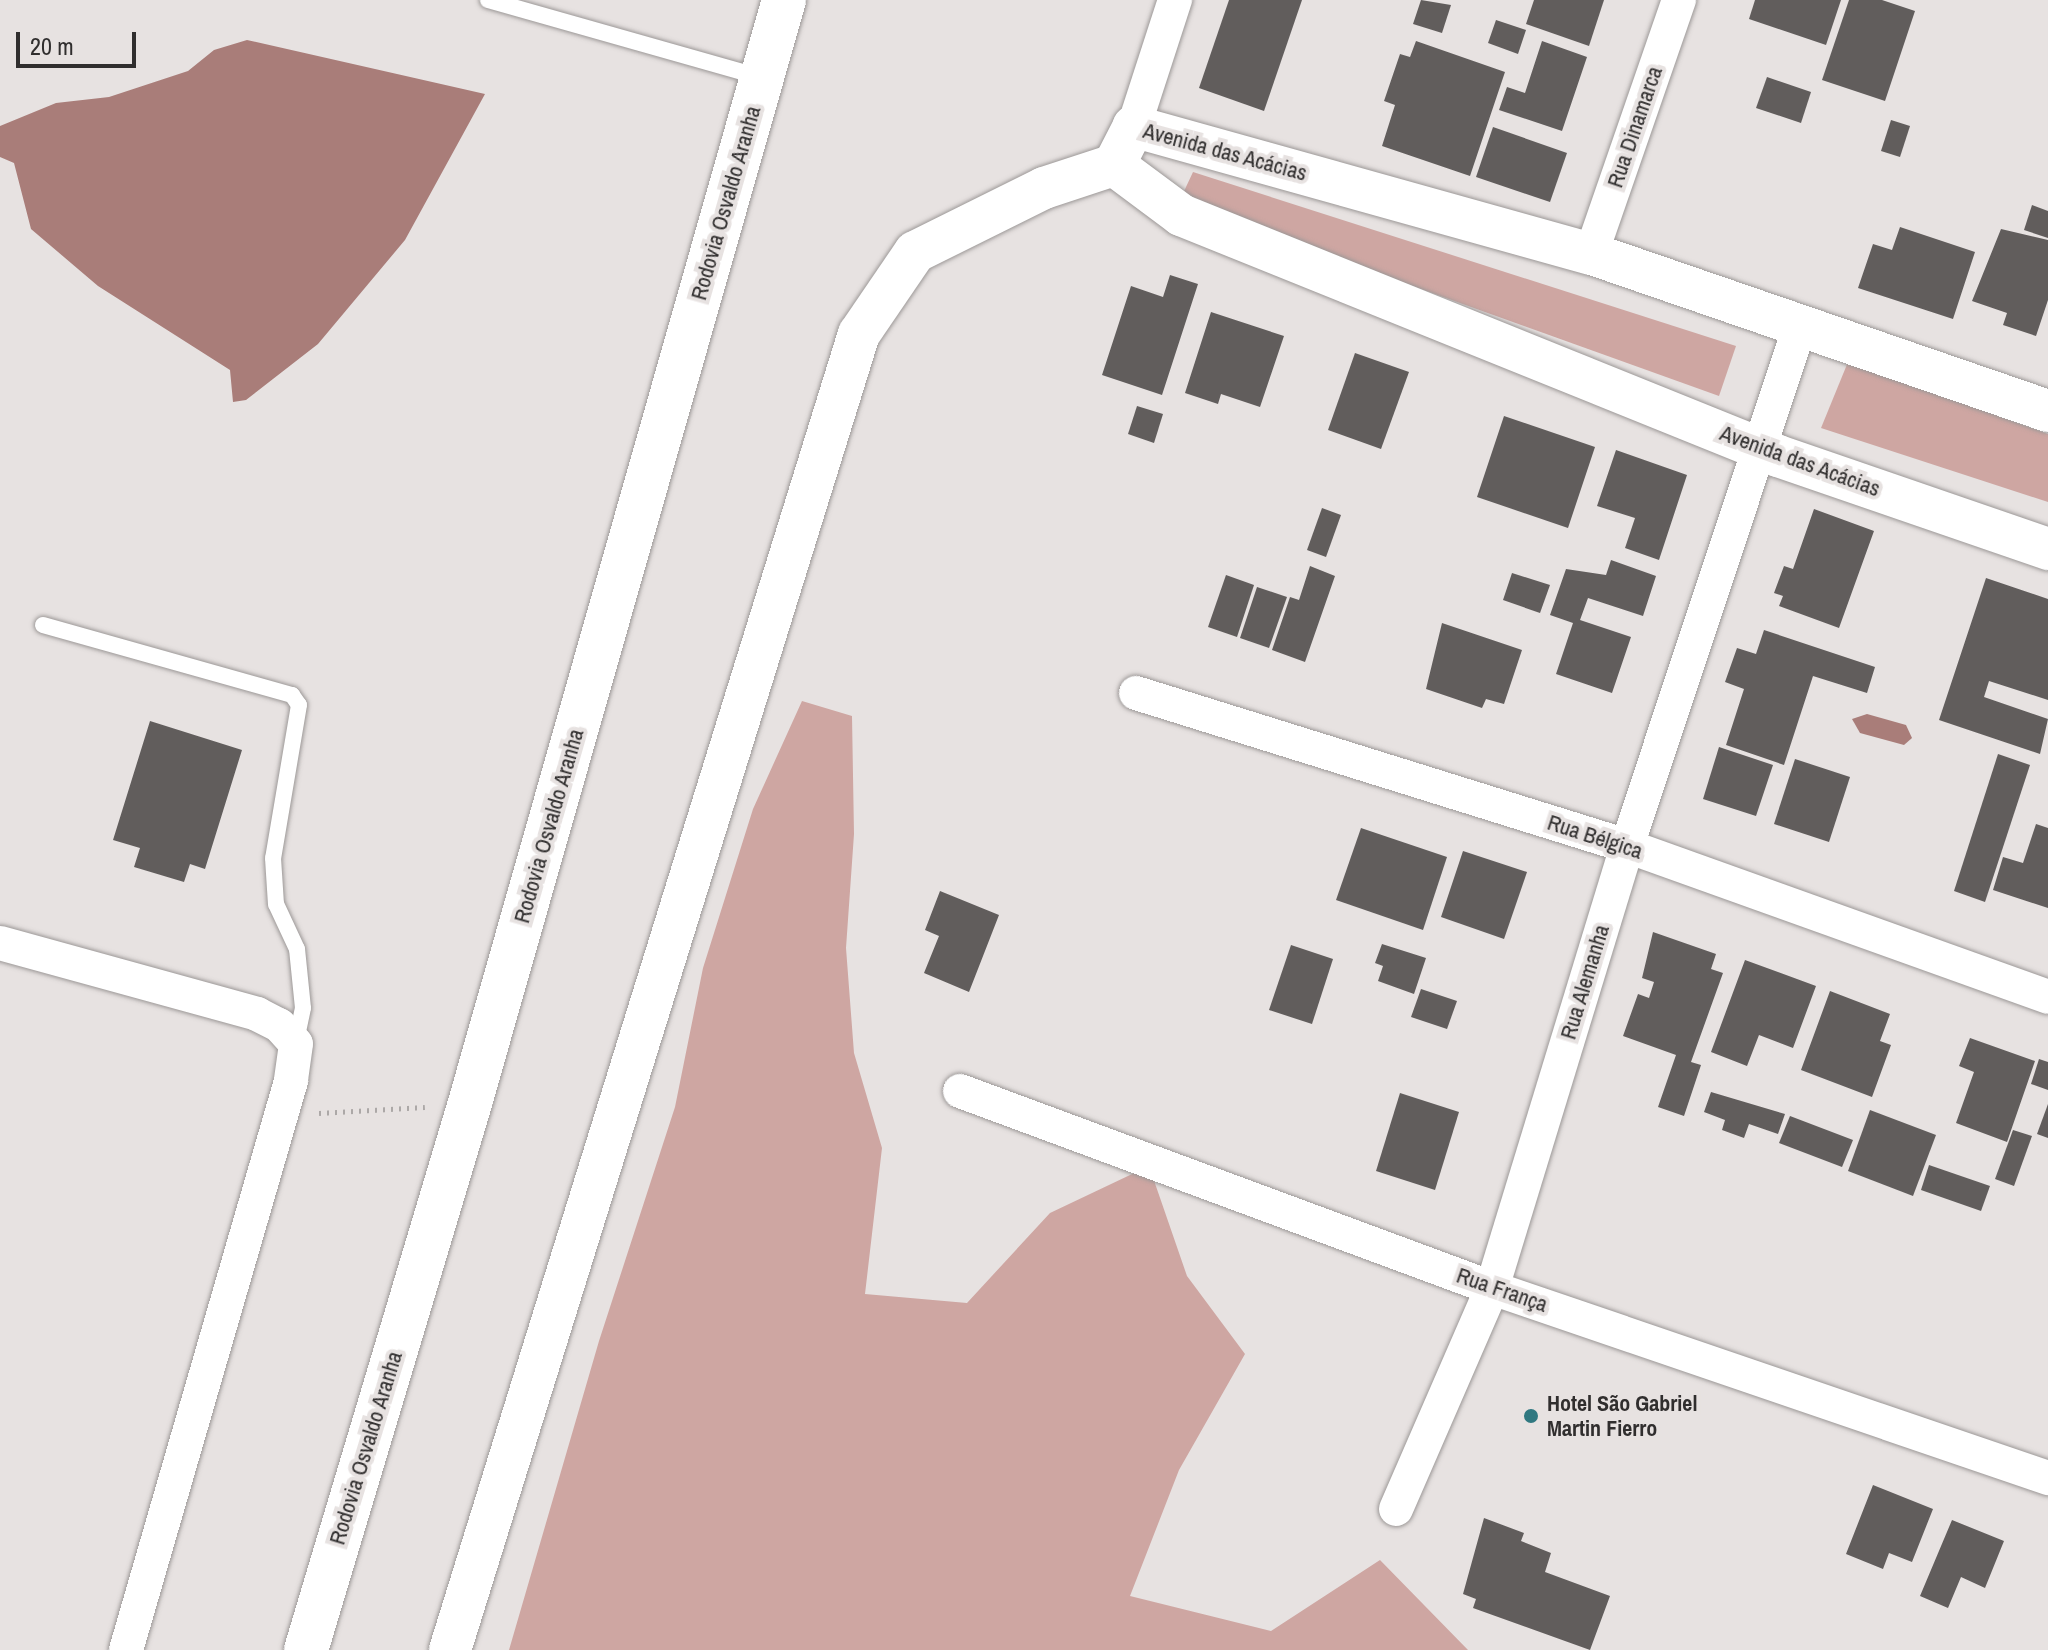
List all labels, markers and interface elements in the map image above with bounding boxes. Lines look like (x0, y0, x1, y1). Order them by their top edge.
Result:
scale bar (20, 16, 140, 66)
text: 20 m (30, 30, 74, 62)
street label: Rua Dinamarca (1602, 63, 1668, 191)
street label: Rodovia Osvaldo Aranha (686, 102, 766, 304)
street label: Avenida das Acácias (1140, 117, 1310, 187)
street label: Avenida das Acácias (1716, 420, 1884, 502)
street label: Rodovia Osvaldo Aranha (509, 725, 589, 927)
street label: Rua Bélgica (1544, 809, 1646, 865)
street label: Rua Alemanha (1555, 921, 1615, 1043)
street label: Rua França (1453, 1262, 1551, 1318)
street label: Rodovia Osvaldo Aranha (324, 1348, 408, 1548)
place label: Hotel São Gabriel Martin Fierro (1547, 1390, 1697, 1442)
marker: Hotel São Gabriel Martin Fierro (1522, 1407, 1540, 1425)

